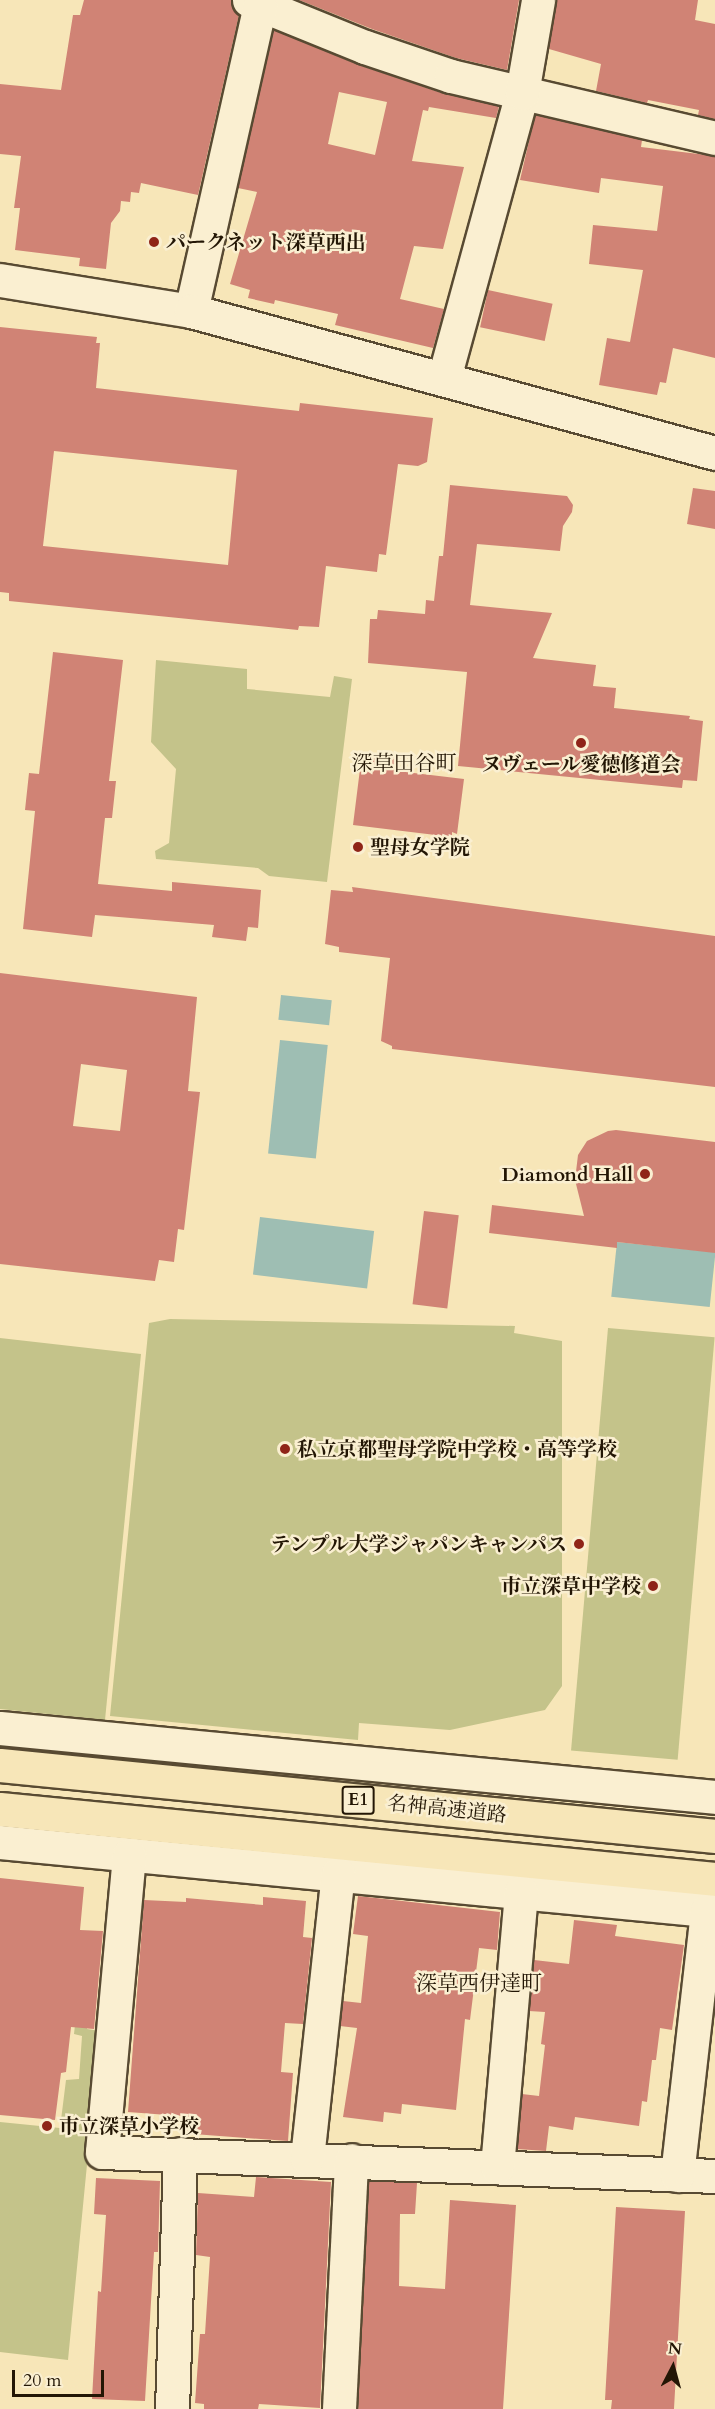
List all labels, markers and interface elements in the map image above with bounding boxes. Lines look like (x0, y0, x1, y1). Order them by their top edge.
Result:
place label: パークネット深草西出 (166, 230, 366, 254)
marker: パークネット深草西出 (147, 235, 161, 249)
marker: ヌヴェール愛徳修道会 (574, 736, 588, 750)
district label: 深草田谷町 (352, 751, 456, 777)
place label: ヌヴェール愛徳修道会 (481, 752, 681, 776)
place label: 聖母女学院 (370, 835, 470, 859)
marker: 聖母女学院 (351, 840, 365, 854)
place label: Diamond Hall (502, 1162, 633, 1186)
marker: Diamond Hall (638, 1167, 652, 1181)
place label: 私立京都聖母学院中学校・高等学校 (297, 1437, 617, 1461)
marker: 私立京都聖母学院中学校・高等学校 (278, 1442, 292, 1456)
place label: テンプル大学ジャパンキャンパス (267, 1532, 567, 1556)
marker: テンプル大学ジャパンキャンパス (572, 1537, 586, 1551)
place label: 市立深草中学校 (501, 1574, 641, 1598)
marker: 市立深草中学校 (646, 1579, 660, 1593)
road number: E1 (342, 1785, 374, 1815)
street label: 名神高速道路 (386, 1791, 508, 1827)
district label: 深草西伊達町 (416, 1971, 542, 1997)
place label: 市立深草小学校 (59, 2114, 199, 2138)
marker: 市立深草小学校 (40, 2119, 54, 2133)
north arrow (643, 2337, 703, 2397)
text: N (667, 2337, 683, 2361)
scale bar (15, 2358, 106, 2396)
text: 20 m (23, 2368, 62, 2393)

